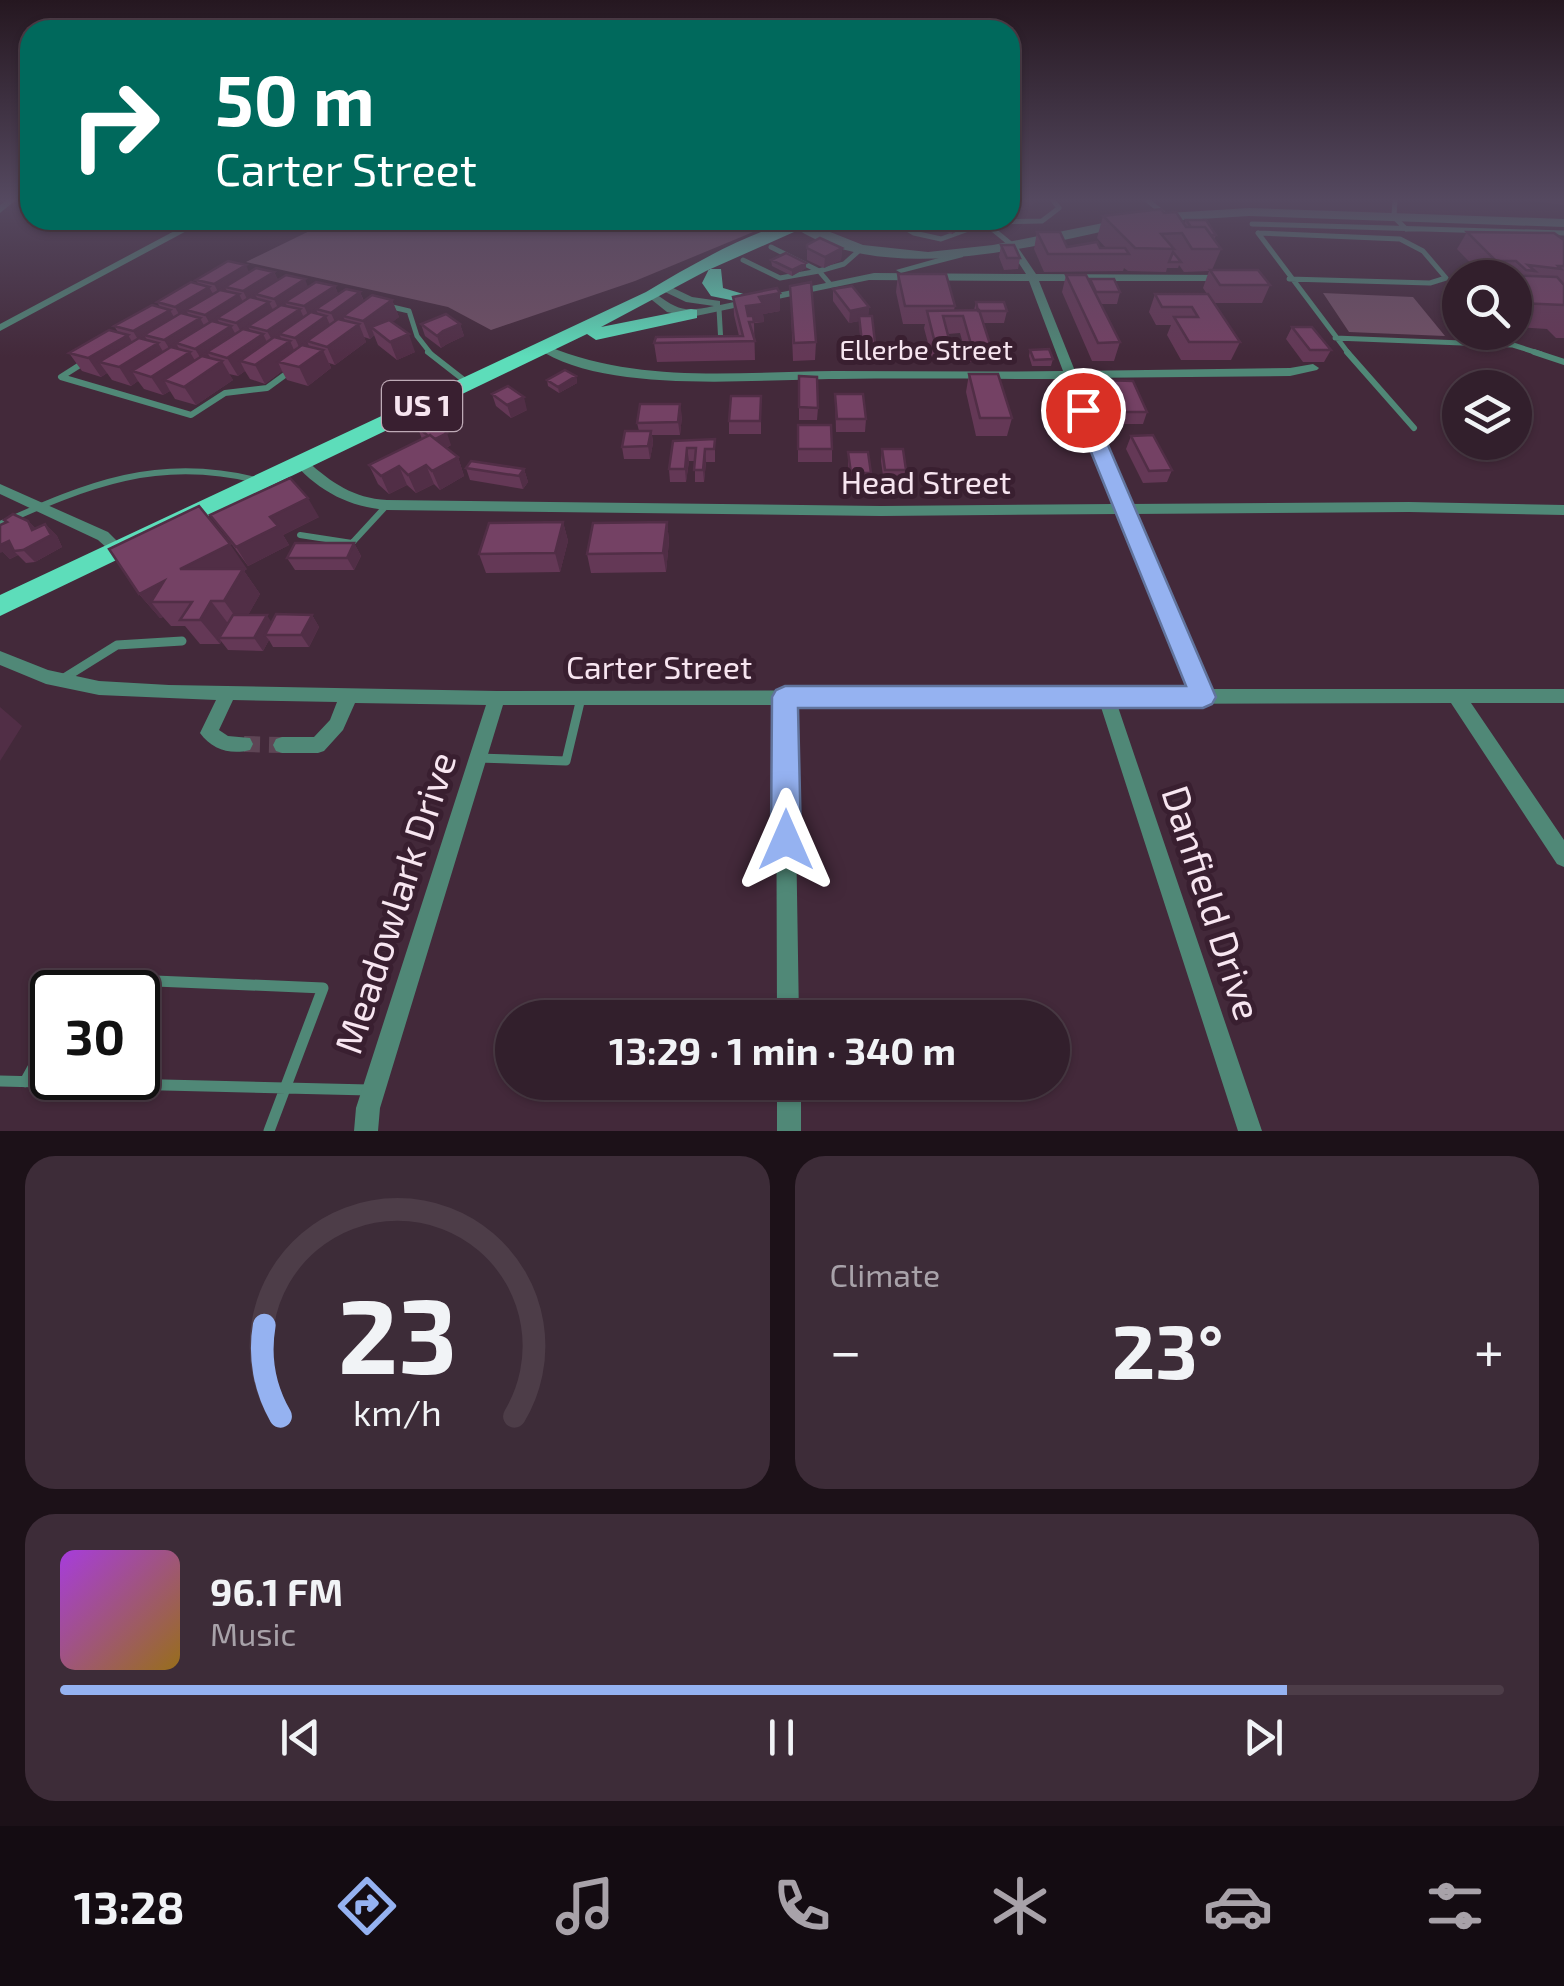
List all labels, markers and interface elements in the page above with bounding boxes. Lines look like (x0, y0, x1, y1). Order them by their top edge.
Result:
text: 50 m (215, 56, 375, 140)
icon: right (50, 60, 180, 190)
text: Carter Street (215, 141, 477, 195)
map controls (1442, 260, 1532, 460)
button: search (1442, 260, 1532, 350)
street label: Ellerbe Street (839, 332, 1013, 366)
pin (1041, 368, 1126, 453)
button: layers (1442, 370, 1532, 460)
road number: US 1 (382, 381, 462, 431)
icon: arrive (1056, 383, 1111, 438)
street label: Head Street (841, 462, 1011, 500)
street label: Carter Street (566, 647, 752, 685)
street label: Meadowlark Drive (324, 746, 465, 1059)
street label: Danfield Drive (1153, 780, 1272, 1025)
position arrow (734, 788, 838, 892)
speed limit sign: 30 (30, 970, 160, 1100)
text: 13:29 · 1 min · 340 m (609, 1027, 956, 1073)
text: Climate (830, 1255, 940, 1293)
text: 23 (338, 1270, 457, 1395)
text: 23° (1112, 1304, 1224, 1394)
text: − (830, 1316, 862, 1382)
text: + (1474, 1316, 1504, 1382)
text: km/h (353, 1390, 442, 1433)
text: 96.1 FM (210, 1568, 343, 1614)
text: Music (210, 1614, 296, 1652)
icon: previous (273, 1710, 328, 1765)
icon: pause (754, 1710, 809, 1765)
icon: next (1236, 1710, 1291, 1765)
icon: directions (332, 1871, 402, 1941)
icon: music (550, 1871, 620, 1941)
icon: phone (767, 1871, 837, 1941)
icon: climate (985, 1871, 1055, 1941)
icon: car (1203, 1871, 1273, 1941)
icon: filters (1420, 1871, 1490, 1941)
text: 13:28 (74, 1879, 185, 1933)

